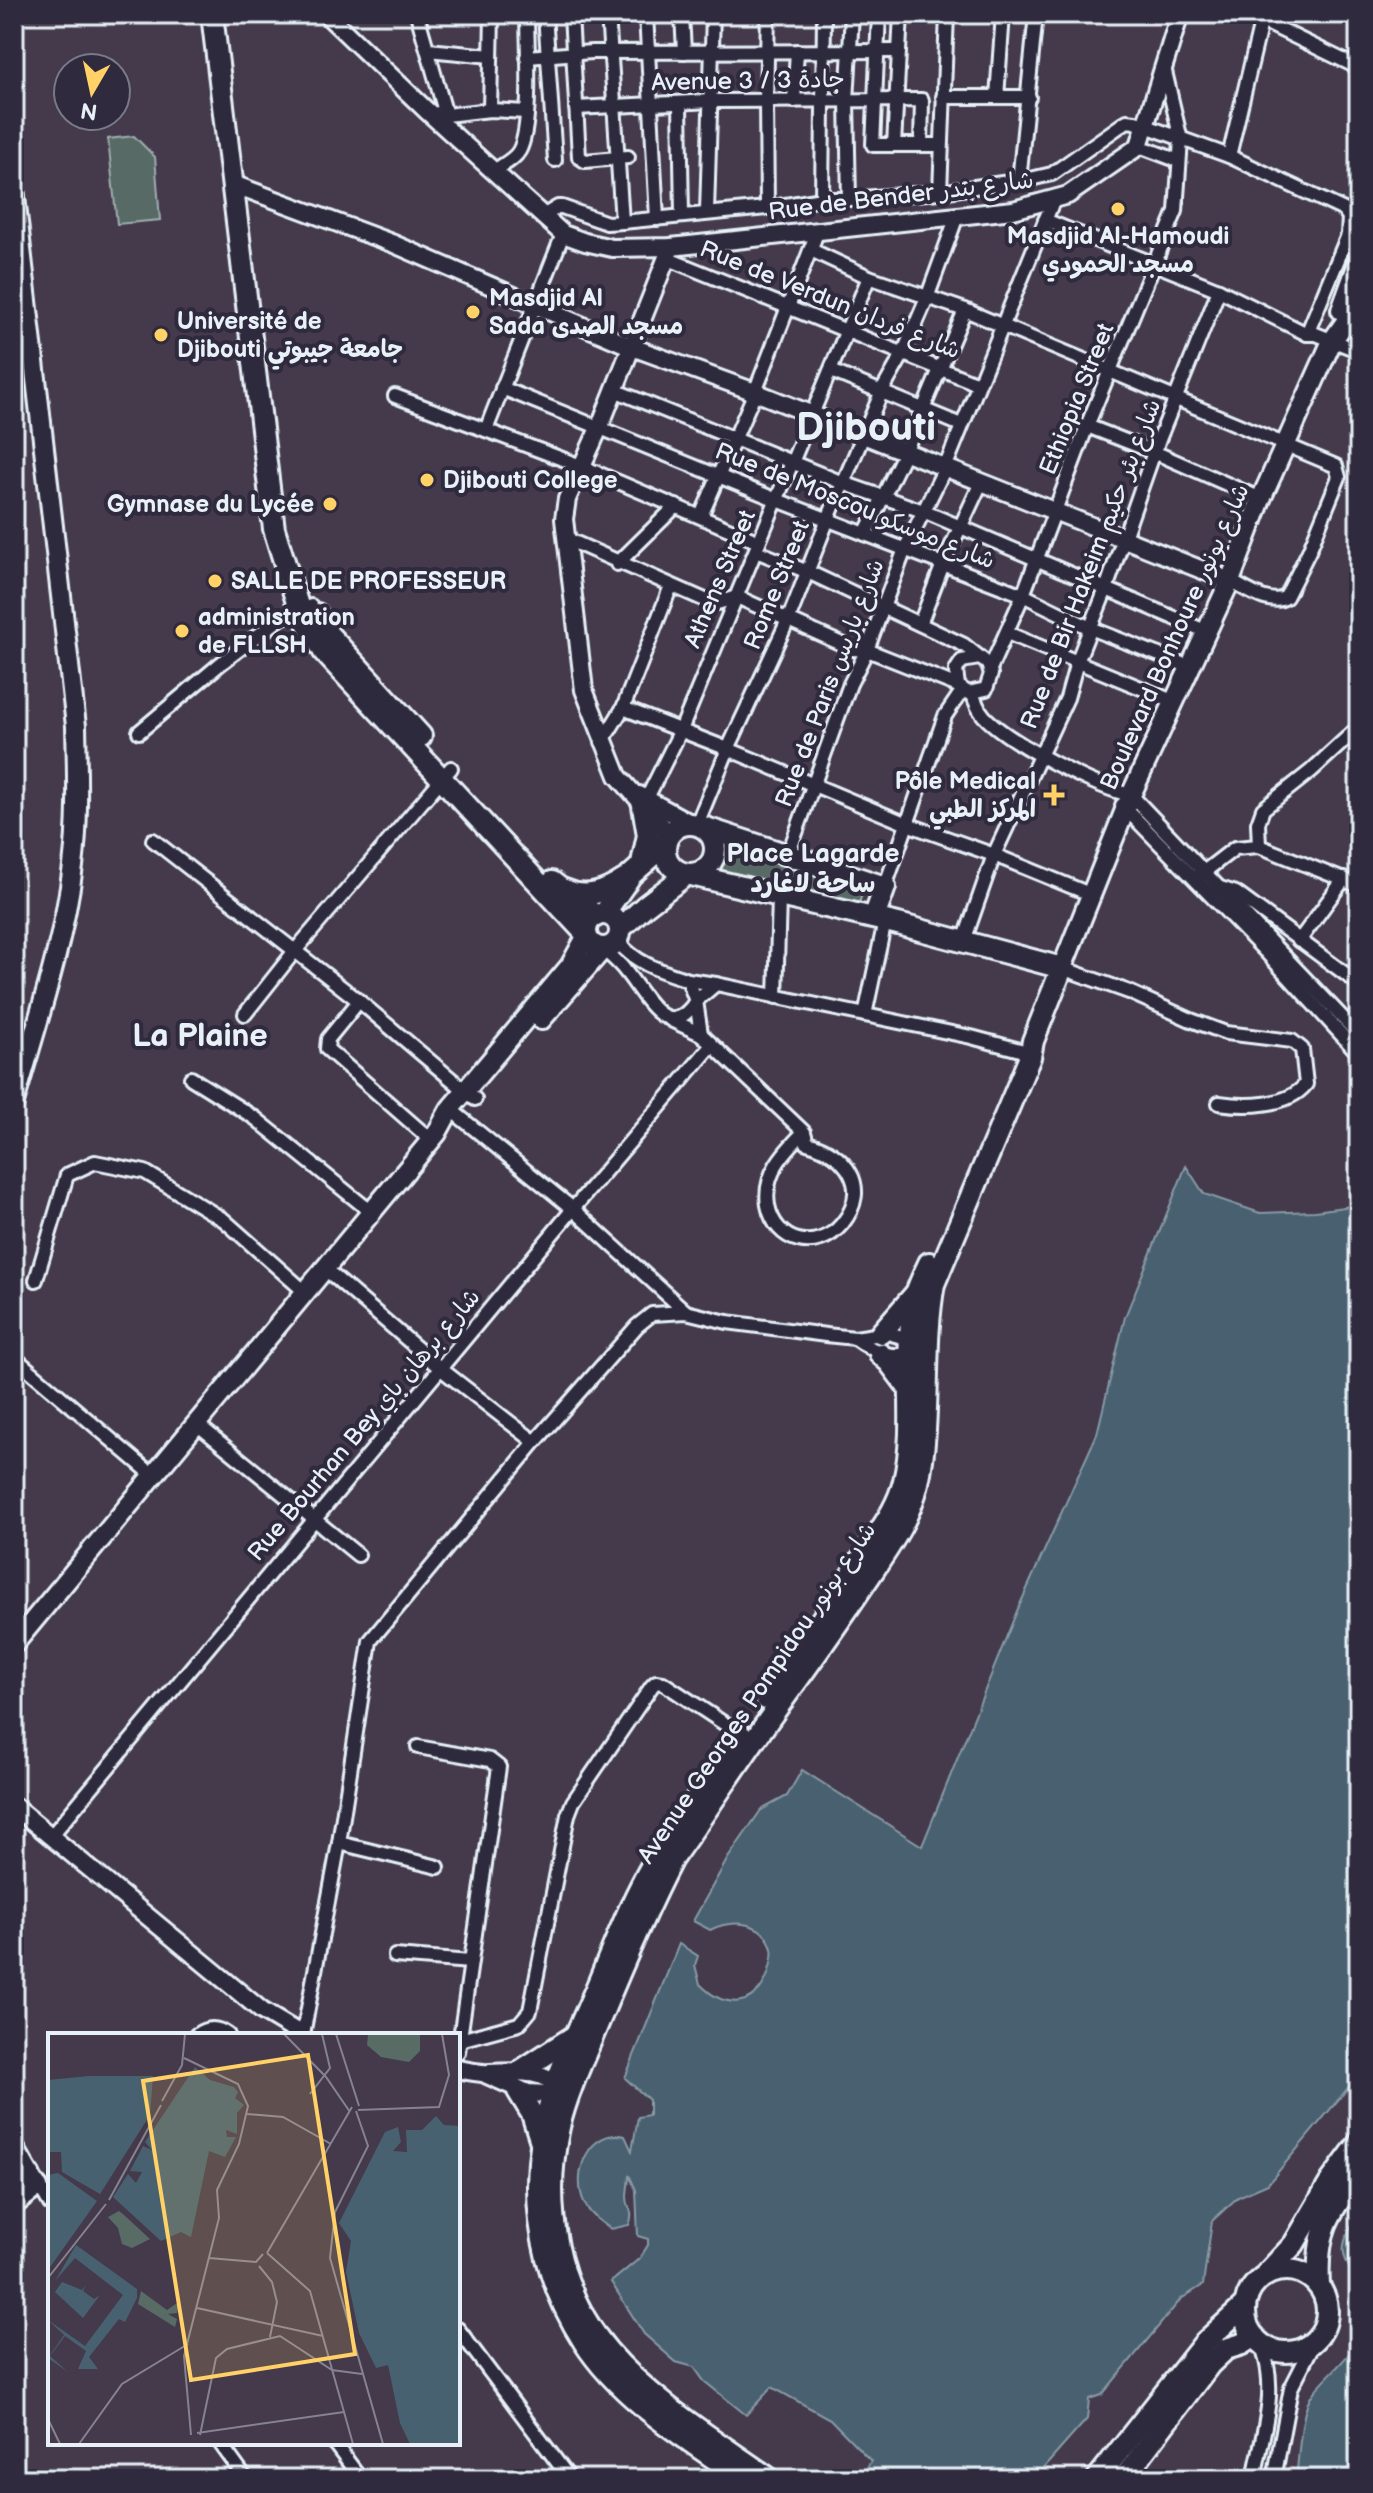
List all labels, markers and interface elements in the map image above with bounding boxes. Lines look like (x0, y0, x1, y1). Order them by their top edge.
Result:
north arrow (52, 52, 132, 132)
street label: Avenue 3 / جادة 3 (651, 65, 845, 97)
text: N (79, 96, 99, 125)
street label: Rue de Bender شارع بندر (767, 165, 1035, 229)
marker: Masdjid Al-Hamoudi مسجد الحمودي (1109, 200, 1127, 218)
place label: Masdjid Al-Hamoudi مسجد الحمودي (1007, 222, 1229, 282)
street label: Rue de Verdun شارع فردان (695, 234, 964, 367)
place label: Masdjid Al Sada مسجد الصدى (489, 284, 683, 341)
marker: Masdjid Al Sada مسجد الصدى (464, 303, 482, 321)
place label: Université de Djibouti جامعة جيبوتي (177, 307, 403, 370)
street label: Ethiopia Street (1033, 318, 1121, 479)
marker: Université de Djibouti جامعة جيبوتي (152, 326, 170, 344)
street label: Rue de Bir Hakeim شارع بئر حكيم (1015, 395, 1170, 734)
district label: Djibouti (796, 404, 936, 452)
street label: Rue de Moscou شارع موسكو (710, 437, 999, 577)
place label: Djibouti College (443, 466, 618, 495)
marker: Djibouti College (418, 471, 436, 489)
street label: Boulevard Bonhoure شارع بونور (1094, 479, 1258, 795)
place label: Gymnase du Lycée (107, 490, 314, 519)
marker: Gymnase du Lycée (321, 495, 339, 513)
street label: Athens Street (678, 505, 762, 652)
street label: Rome Street (738, 516, 816, 654)
street label: Rue de Paris شارع باريس (769, 555, 893, 812)
place label: SALLE DE PROFESSEUR (231, 567, 506, 596)
marker: SALLE DE PROFESSEUR (206, 572, 224, 590)
place label: administration de FLLSH (198, 603, 355, 660)
marker: administration de FLLSH (173, 622, 191, 640)
place label: Pôle Medical المركز الطبي (895, 767, 1036, 830)
marker: Pôle Medical المركز الطبي (1043, 784, 1065, 806)
district label: Place Lagarde ساحة لاغارد (727, 839, 900, 900)
district label: La Plaine (132, 1017, 268, 1056)
street label: Rue Bourhan Bey شارع برهان باي (242, 1283, 488, 1568)
street label: Avenue Georges Pompidou شارع بونور (632, 1517, 884, 1870)
inset map (48, 2033, 460, 2445)

